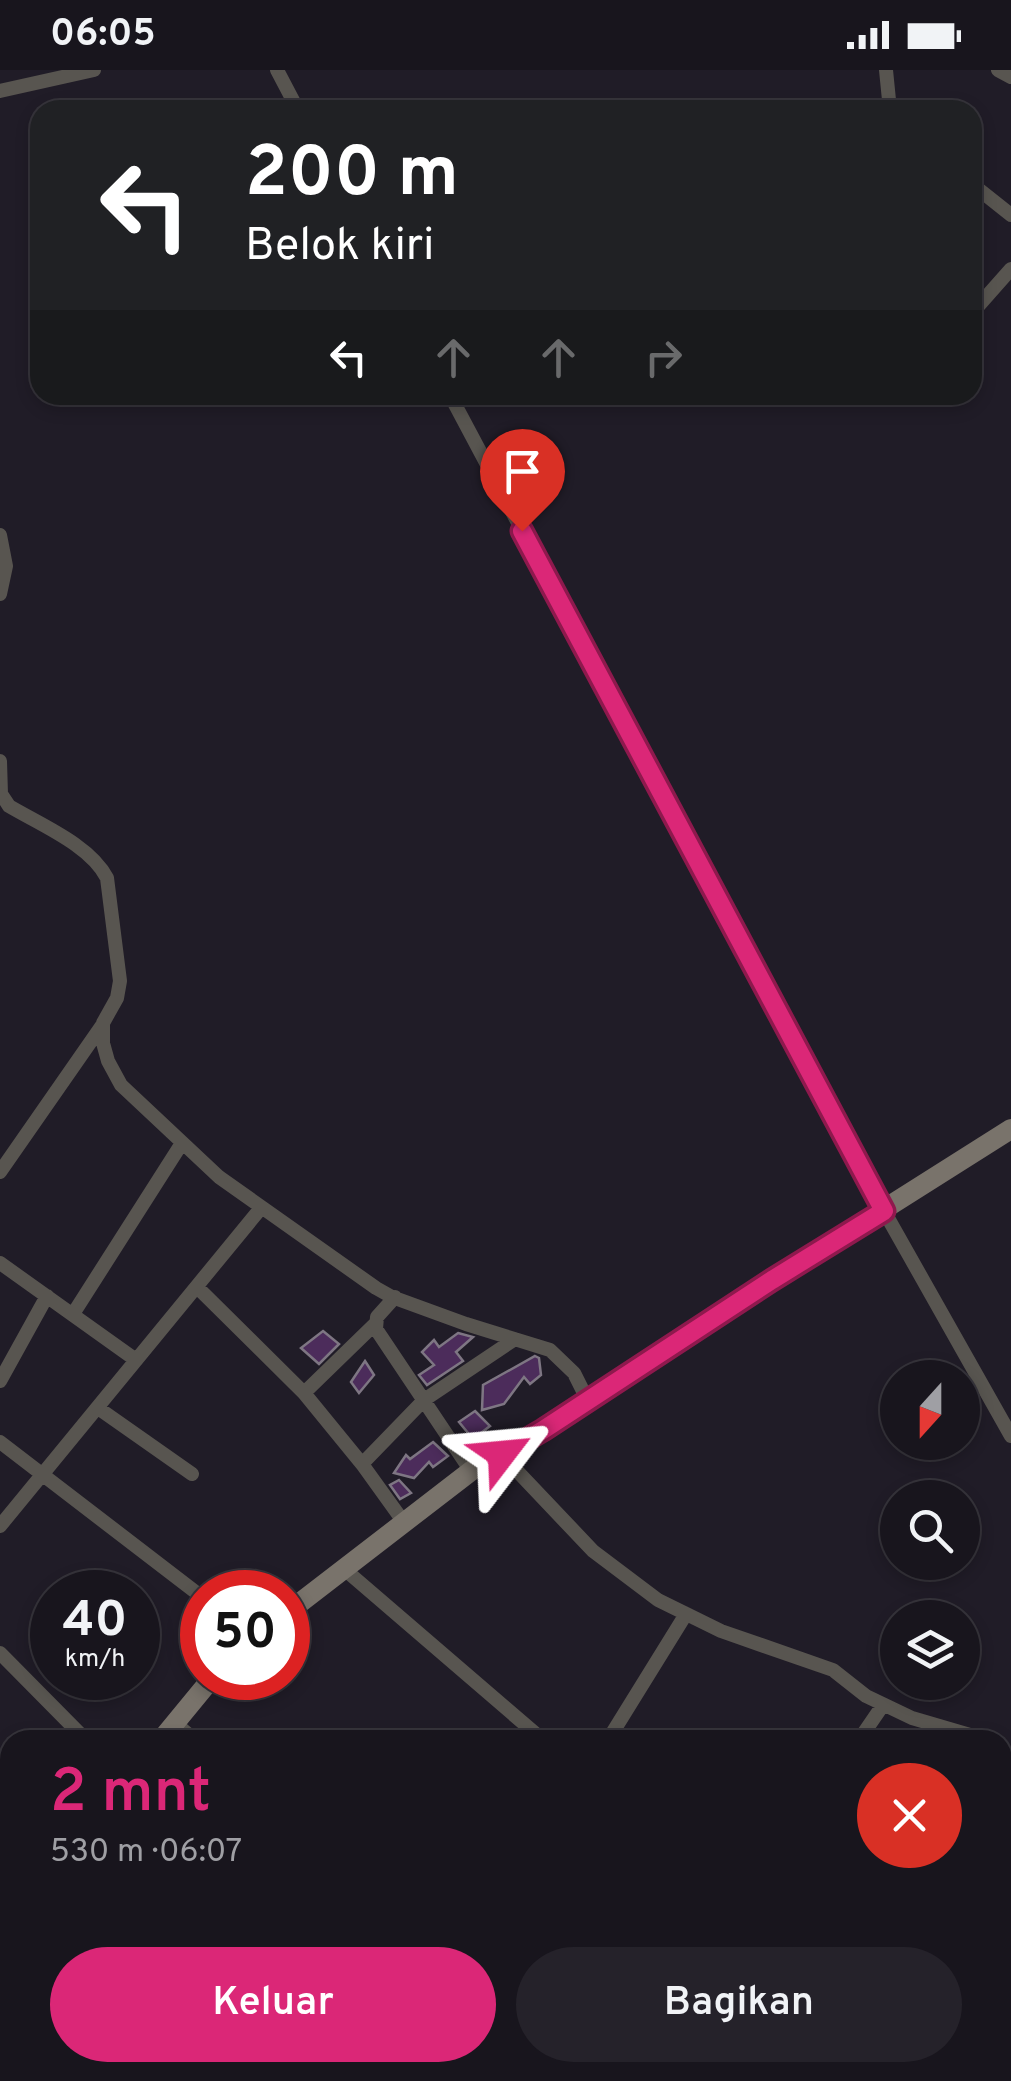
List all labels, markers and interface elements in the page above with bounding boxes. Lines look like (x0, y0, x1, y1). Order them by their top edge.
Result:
text: 06:05 (50, 11, 156, 60)
text: 200 m (245, 132, 459, 221)
icon: left (80, 140, 210, 270)
text: Belok kiri (245, 219, 435, 276)
icon: left (321, 330, 376, 385)
icon: ahead (426, 330, 481, 385)
icon: ahead (531, 330, 586, 385)
icon: right (636, 330, 691, 385)
pin (480, 429, 565, 532)
icon: arrive (495, 444, 550, 499)
north arrow (880, 1360, 980, 1460)
map controls (880, 1360, 980, 1700)
position arrow (450, 1402, 554, 1506)
button: search (880, 1480, 980, 1580)
speed limit sign: 50 (180, 1570, 310, 1700)
text: 40 (62, 1591, 128, 1654)
button: layers (880, 1600, 980, 1700)
text: km/h (65, 1644, 125, 1676)
text: 2 mnt (50, 1757, 211, 1833)
button: close (857, 1763, 962, 1868)
text: 530 m · 06:07 (50, 1833, 242, 1873)
button: Keluar (50, 1947, 496, 2062)
button: Bagikan (516, 1947, 962, 2062)

